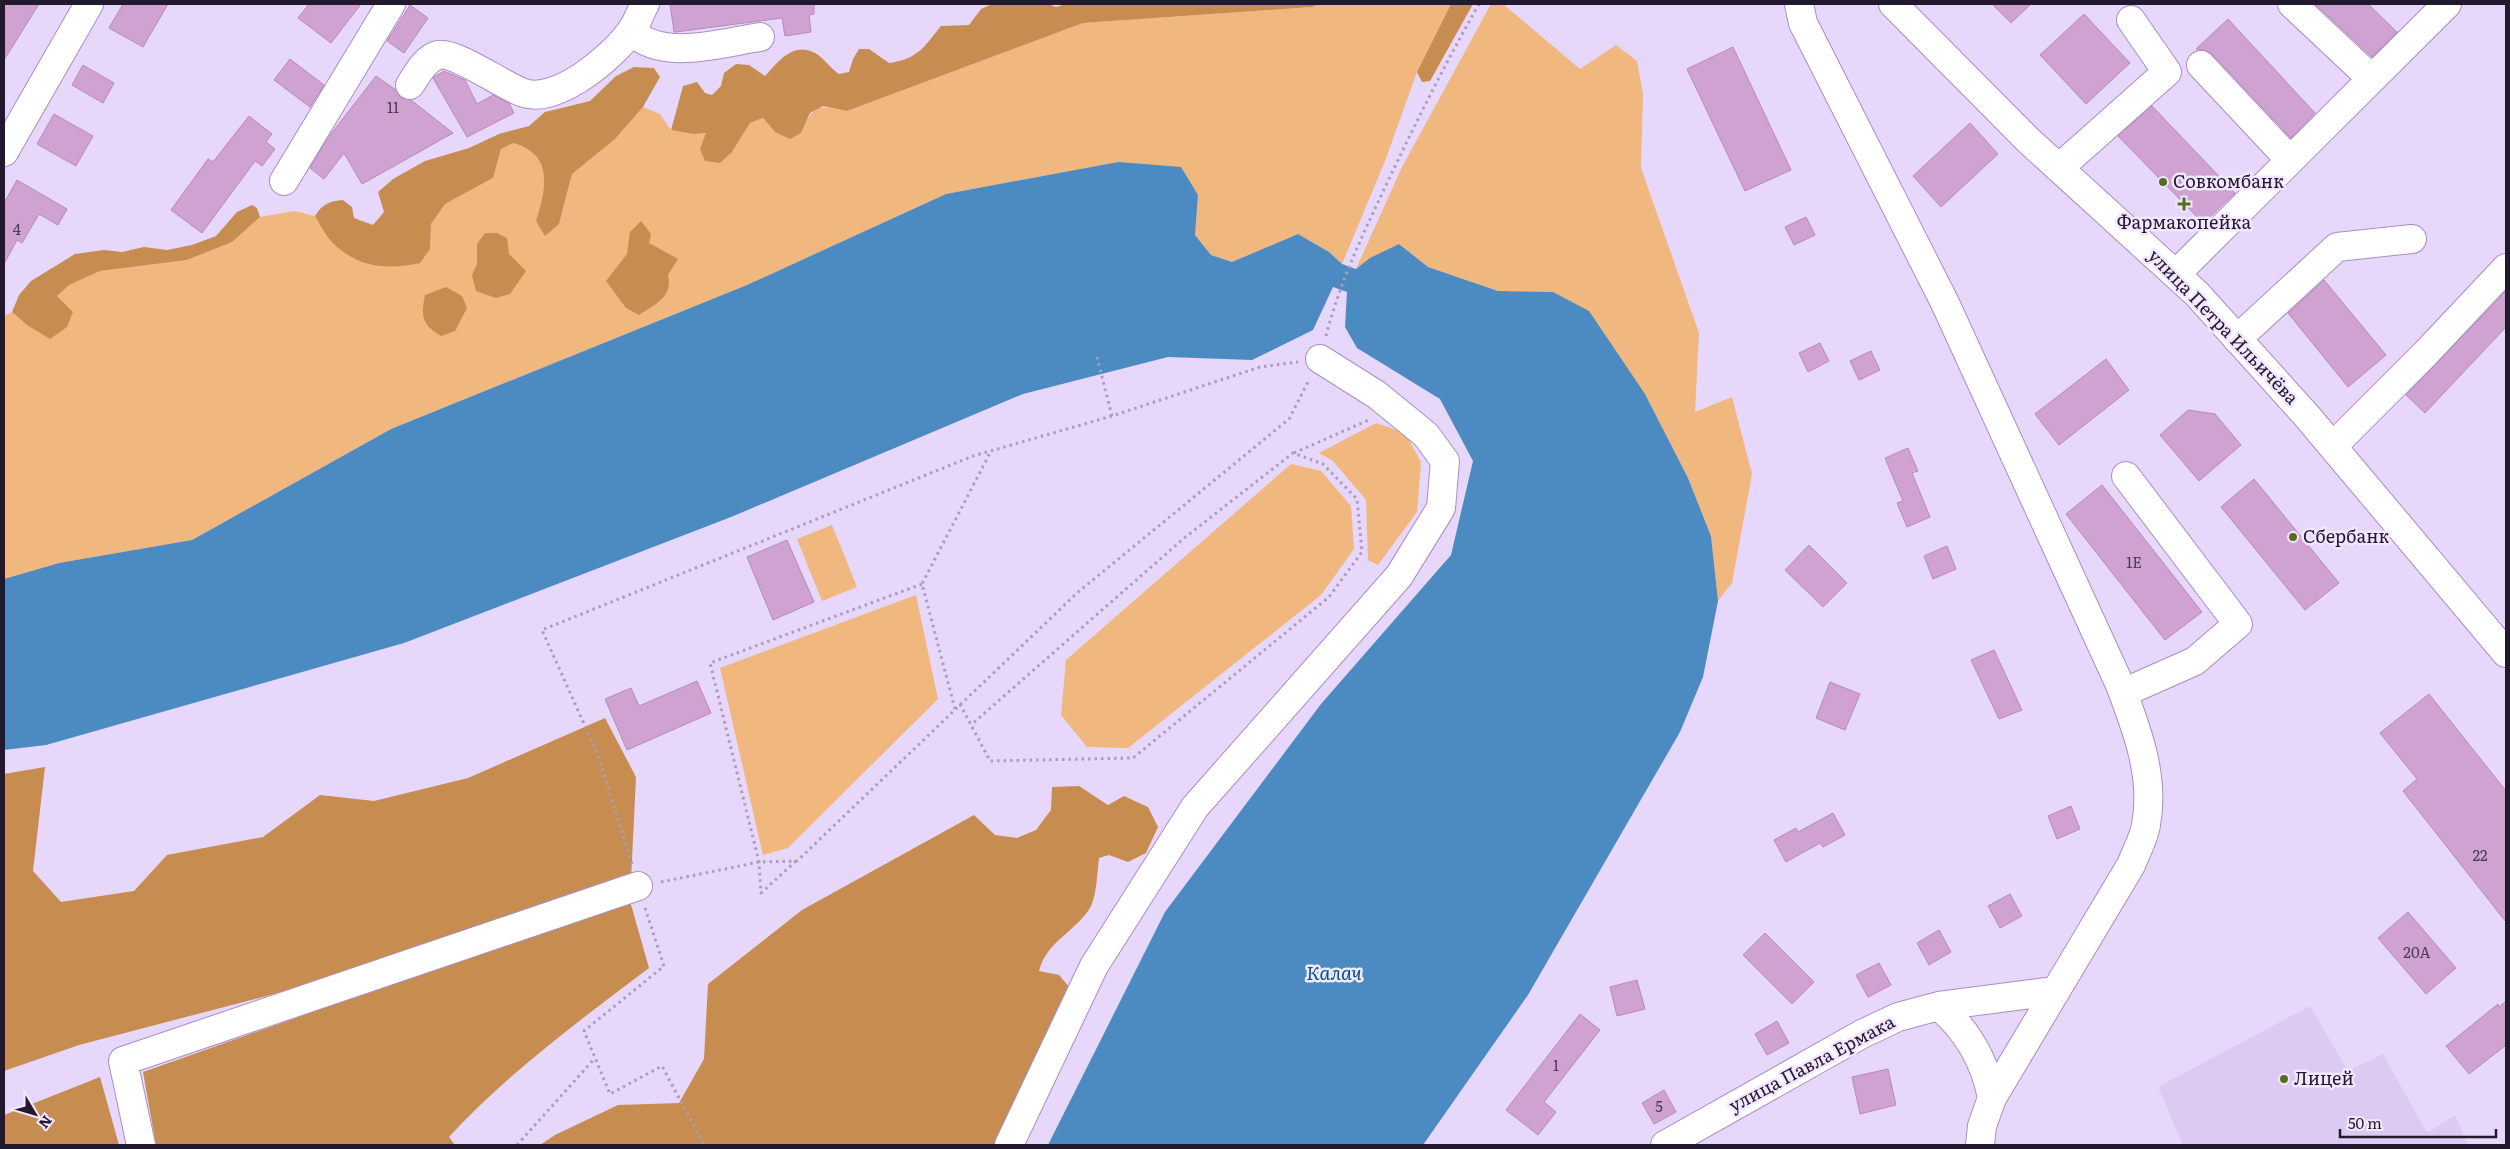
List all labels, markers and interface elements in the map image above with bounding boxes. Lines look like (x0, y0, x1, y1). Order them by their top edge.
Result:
house number: 11 (387, 95, 399, 118)
place label: Совкомбанк (2173, 167, 2284, 194)
marker: Совкомбанк (2157, 176, 2169, 188)
marker: Фармакопейка (2178, 198, 2190, 210)
place label: Фармакопейка (2117, 208, 2252, 235)
house number: 4 (13, 217, 21, 240)
street label: улица Петра Ильичёва (2142, 242, 2306, 410)
place label: Сбербанк (2303, 522, 2390, 549)
marker: Сбербанк (2287, 531, 2299, 543)
house number: 1Е (2126, 550, 2142, 573)
house number: 22 (2472, 843, 2488, 866)
house number: 20А (2403, 940, 2431, 963)
water label: Калач (1306, 958, 1362, 986)
street label: улица Павла Ермака (1723, 1007, 1899, 1118)
house number: 1 (1553, 1053, 1559, 1076)
place label: Лицей (2294, 1064, 2354, 1091)
marker: Лицей (2278, 1073, 2290, 1085)
north arrow (10, 1089, 60, 1139)
house number: 5 (1655, 1094, 1663, 1117)
scale bar (2340, 1106, 2496, 1138)
text: 50 m (2348, 1111, 2382, 1134)
text: N (34, 1112, 58, 1134)

